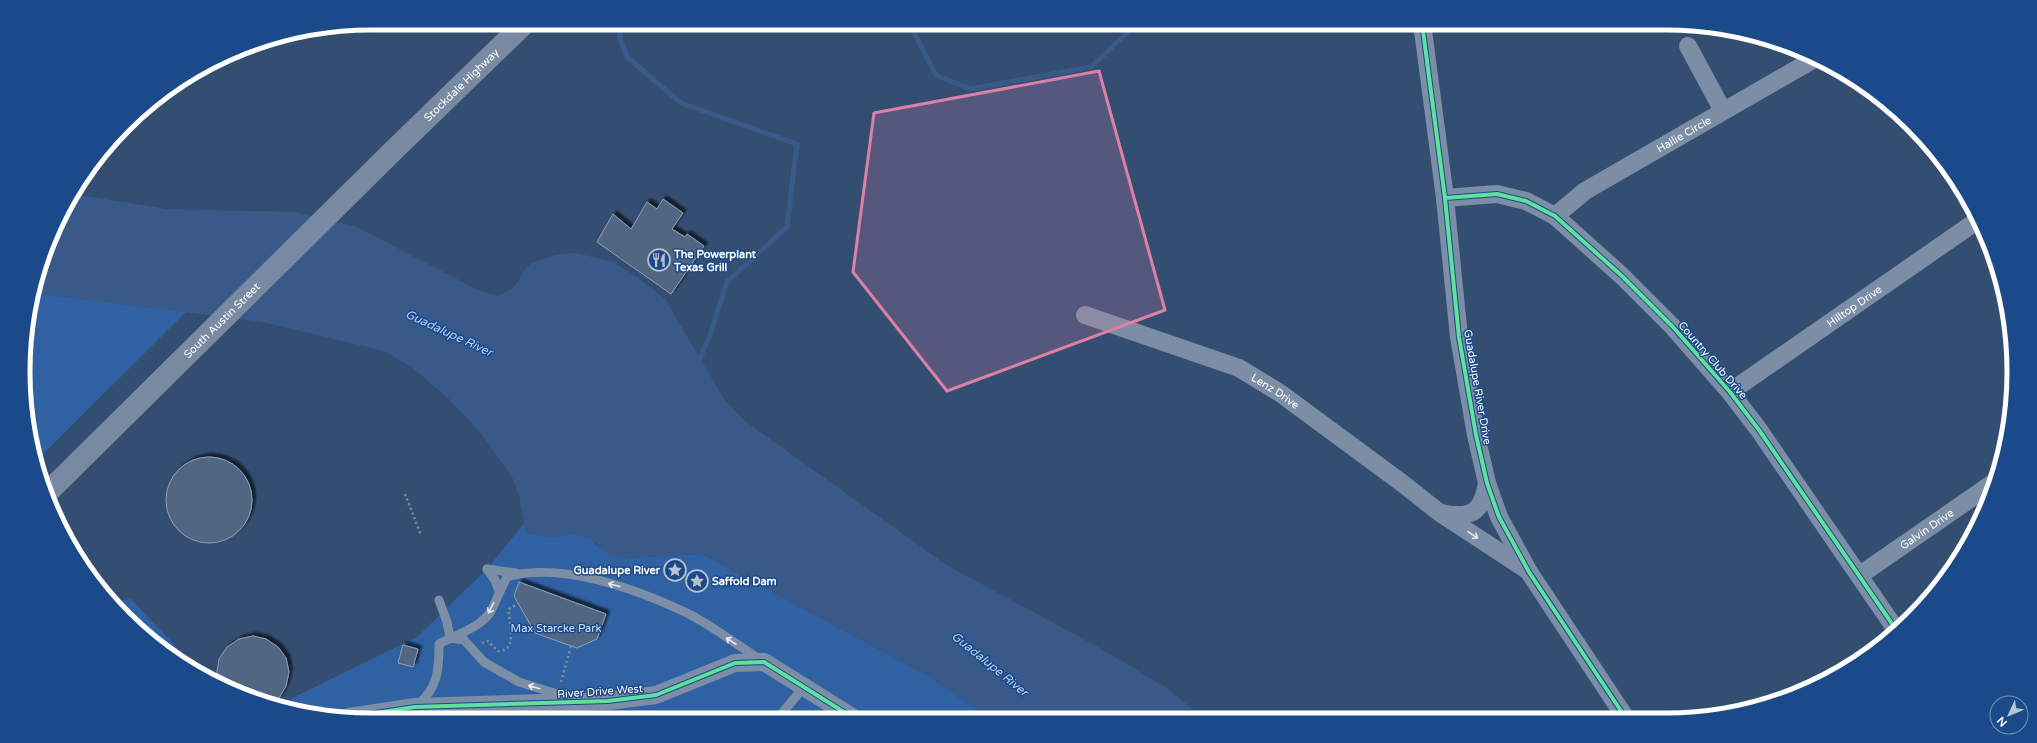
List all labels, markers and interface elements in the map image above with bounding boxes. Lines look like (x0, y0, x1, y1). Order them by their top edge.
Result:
street label: Stockdale Highway (421, 46, 502, 124)
street label: Hallie Circle (1654, 114, 1714, 155)
restaurant icon: The Powerplant Texas Grill (646, 247, 672, 273)
place label: The Powerplant Texas Grill (673, 248, 757, 274)
street label: South Austin Street (181, 280, 263, 361)
street label: Hilltop Drive (1824, 283, 1884, 330)
water label: Guadalupe River (403, 307, 496, 360)
street label: Country Club Drive (1675, 319, 1750, 402)
street label: Guadalupe River Drive (1461, 329, 1494, 446)
street label: Lenz Drive (1249, 371, 1302, 412)
street label: Galvin Drive (1897, 506, 1956, 552)
one-way arrow (1467, 531, 1479, 539)
place icon: Guadalupe River (662, 557, 688, 583)
place label: Guadalupe River (573, 564, 661, 578)
place icon: Saffold Dam (684, 568, 710, 594)
place label: Saffold Dam (712, 575, 777, 588)
one-way arrow (608, 581, 621, 589)
one-way arrow (487, 602, 495, 614)
park label: Max Starcke Park (511, 622, 601, 635)
water label: Guadalupe River (949, 629, 1032, 700)
one-way arrow (725, 636, 737, 644)
street label: River Drive West (557, 682, 643, 701)
one-way arrow (528, 683, 541, 690)
north arrow (1989, 695, 2029, 735)
text: N (1994, 714, 2010, 729)

